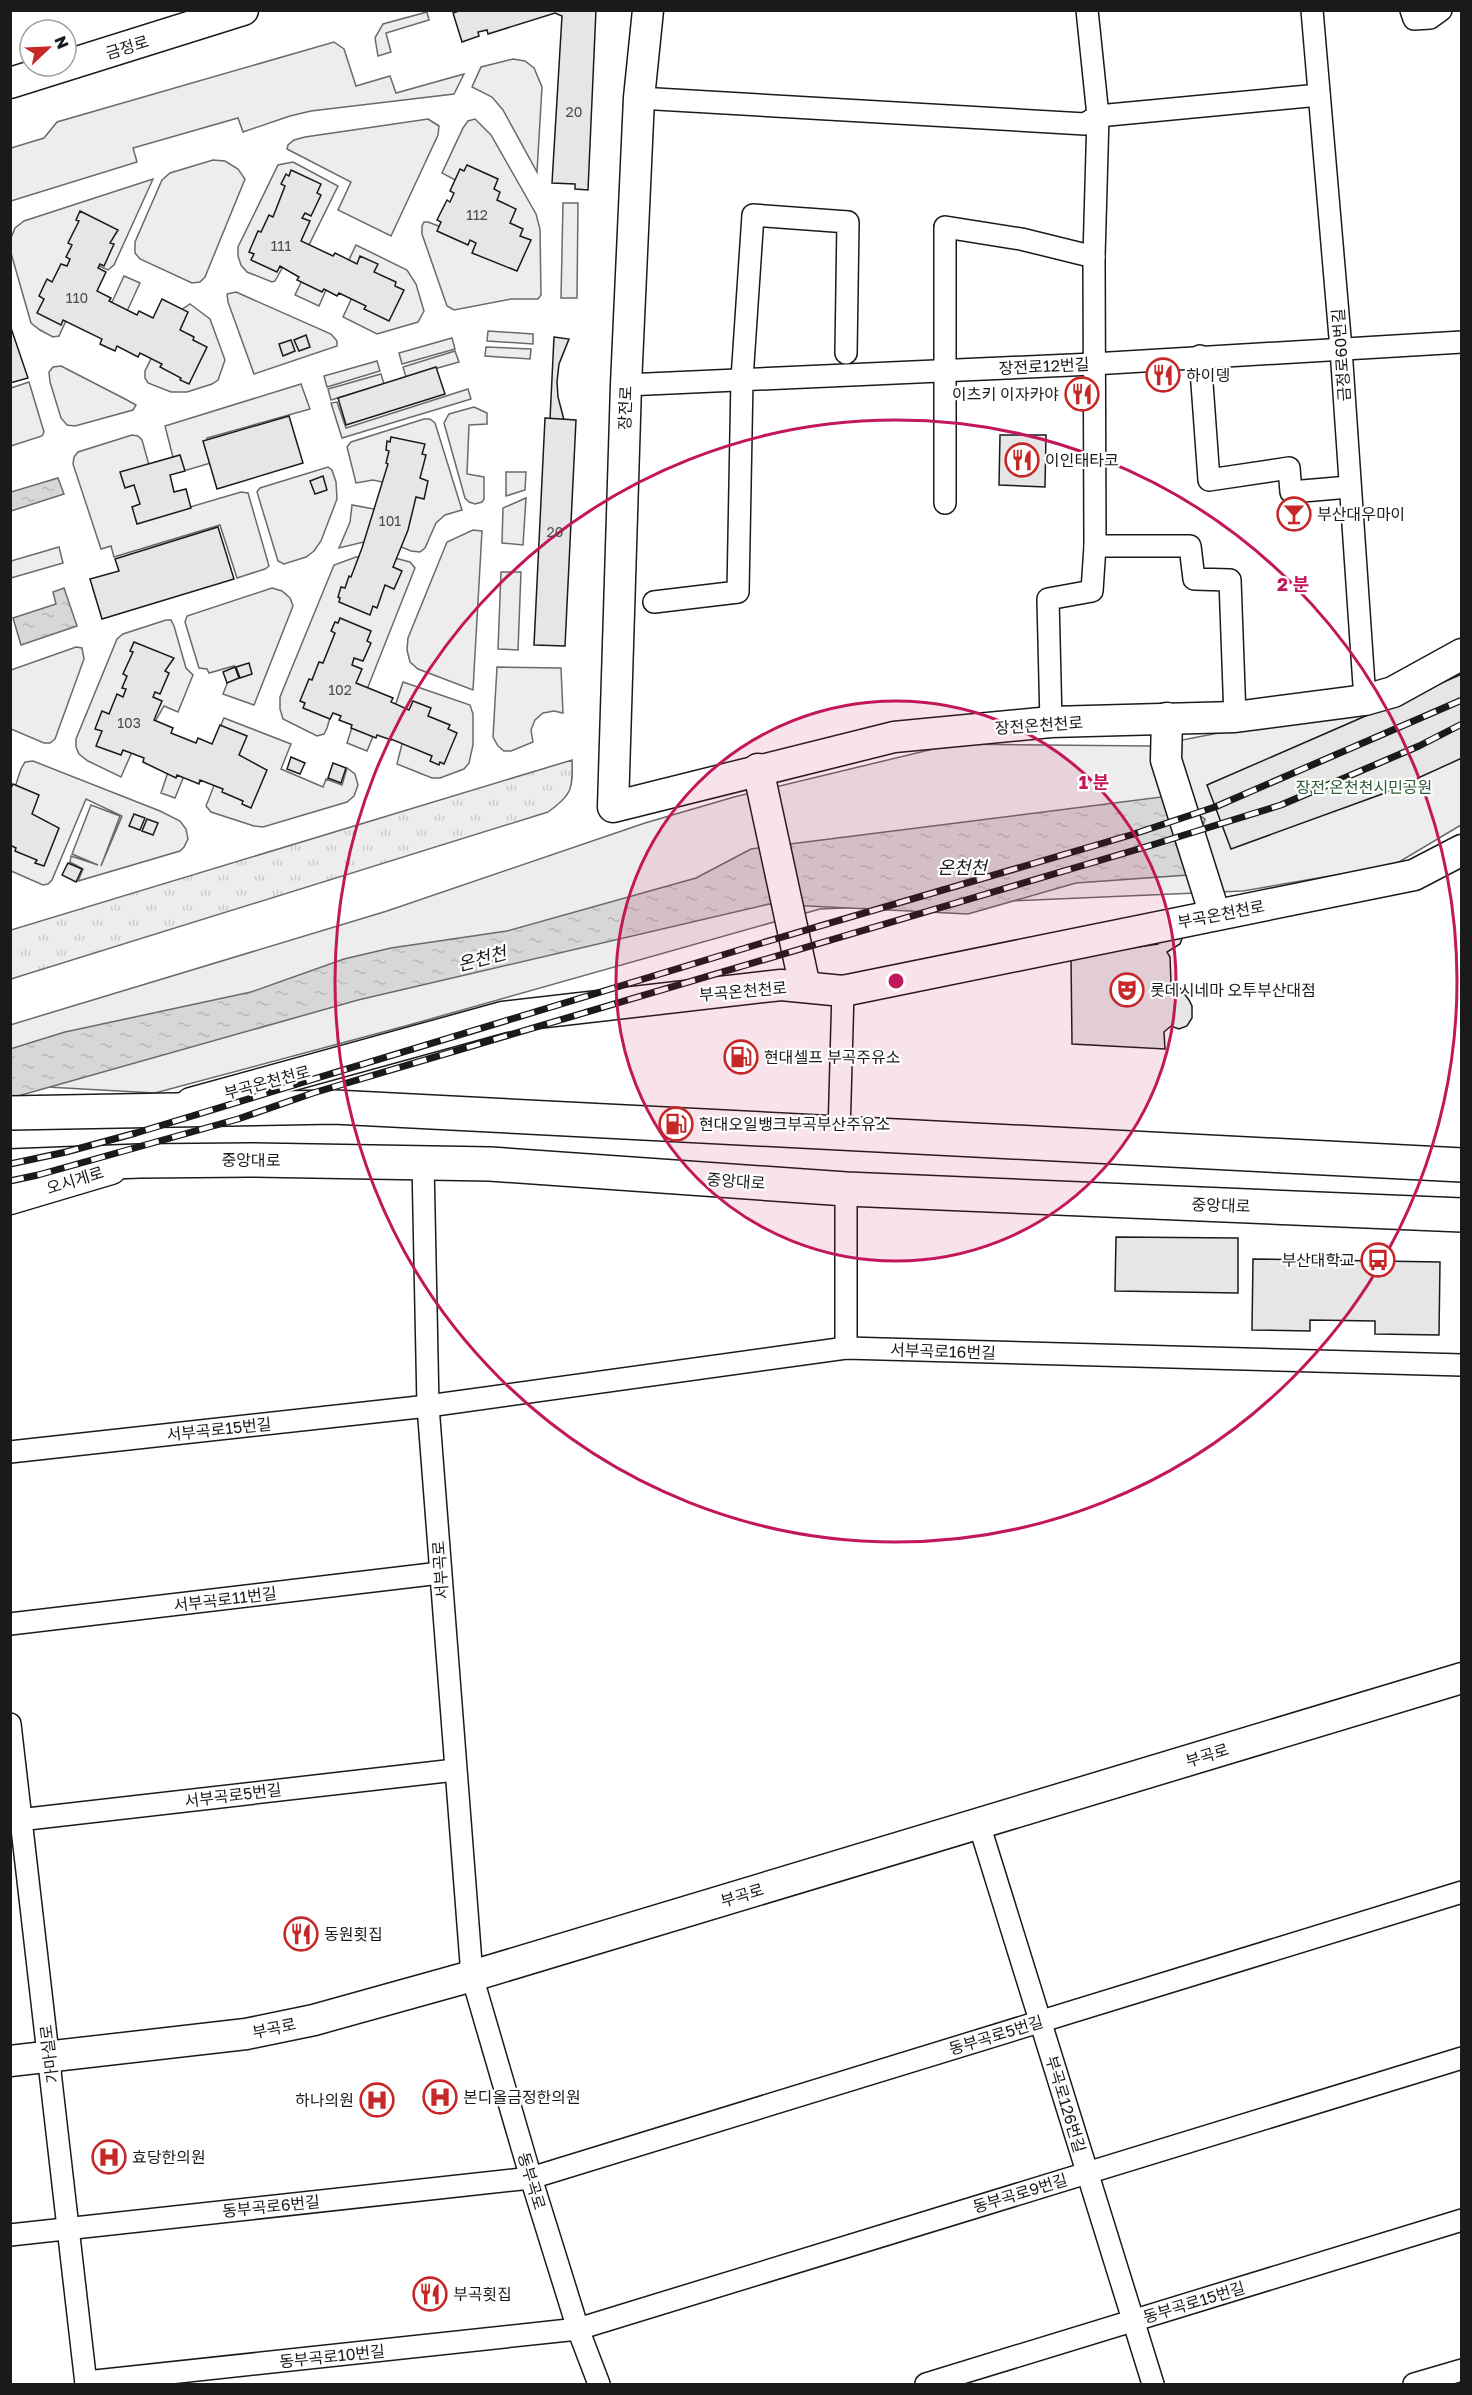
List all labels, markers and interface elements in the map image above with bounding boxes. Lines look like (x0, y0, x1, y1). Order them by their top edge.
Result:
north arrow (18, 18, 78, 78)
street label: 금정로 (103, 31, 151, 63)
text: N (50, 33, 73, 52)
house number: 20 (566, 103, 582, 120)
house number: 112 (466, 206, 488, 223)
house number: 111 (271, 237, 291, 254)
house number: 110 (66, 289, 88, 306)
street label: 금정로60번길 (1328, 308, 1354, 402)
street label: 장전로12번길 (998, 354, 1090, 378)
restaurant icon: 하이뎅 (1145, 357, 1181, 393)
place label: 하이뎅 (1186, 365, 1230, 385)
restaurant icon: 이츠키 이자카야 (1064, 376, 1100, 412)
place label: 이츠키 이자카야 (952, 384, 1059, 404)
street label: 장전로 (614, 385, 636, 430)
restaurant icon: 이인태타코 (1004, 442, 1040, 478)
place label: 이인태타코 (1045, 450, 1119, 470)
bar icon: 부산대우마이 (1276, 496, 1312, 532)
place label: 부산대우마이 (1317, 504, 1405, 524)
house number: 101 (379, 512, 401, 529)
house number: 20 (547, 523, 563, 540)
text: 2 분 (1277, 573, 1309, 595)
house number: 102 (328, 681, 352, 698)
street label: 장전온천천로 (994, 712, 1084, 738)
house number: 103 (117, 714, 141, 731)
text: 1 분 (1079, 771, 1110, 793)
park label: 장전 온천천시민공원 (1296, 777, 1432, 797)
water label: 온천천 (937, 856, 989, 878)
street label: 부곡온천천로 (1176, 896, 1267, 932)
water label: 온천천 (455, 940, 511, 975)
centre of rings (886, 971, 906, 991)
theatre icon: 롯데시네마 오투부산대점 (1109, 972, 1145, 1008)
street label: 부곡온천천로 (698, 977, 788, 1005)
place label: 롯데시네마 오투부산대점 (1150, 980, 1316, 1000)
fuel station icon: 현대셀프 부곡주유소 (723, 1039, 759, 1075)
place label: 현대셀프 부곡주유소 (764, 1047, 900, 1067)
street label: 부곡온천천로 (222, 1061, 313, 1103)
fuel station icon: 현대오일뱅크부곡부산주유소 (658, 1106, 694, 1142)
place label: 현대오일뱅크부곡부산주유소 (699, 1114, 890, 1134)
street label: 중앙대로 (222, 1150, 281, 1170)
street label: 오시게로 (44, 1162, 106, 1198)
street label: 중앙대로 (706, 1169, 766, 1193)
street label: 중앙대로 (1191, 1194, 1251, 1216)
bus stop icon: 부산대학교 (1360, 1242, 1396, 1278)
place label: 부산대학교 (1281, 1250, 1355, 1270)
street label: 서부곡로16번길 (890, 1339, 996, 1363)
street label: 서부곡로15번길 (166, 1414, 272, 1444)
street label: 서부곡로 (428, 1540, 452, 1600)
street label: 서부곡로11번길 (172, 1583, 278, 1615)
street label: 부곡로 (1183, 1739, 1231, 1771)
street label: 서부곡로5번길 (183, 1779, 283, 1811)
street label: 부곡로 (718, 1879, 766, 1911)
restaurant icon: 동원횟집 (283, 1916, 319, 1952)
place label: 동원횟집 (324, 1924, 383, 1944)
street label: 동부곡로5번길 (946, 2011, 1046, 2059)
street label: 부곡로 (250, 2014, 298, 2042)
street label: 가마실로 (35, 2023, 63, 2084)
street label: 부곡로126번길 (1042, 2053, 1090, 2155)
hospital icon: 본디올금정한의원 (422, 2079, 458, 2115)
hospital icon: 하나의원 (359, 2082, 395, 2118)
place label: 본디올금정한의원 (463, 2087, 581, 2107)
place label: 하나의원 (295, 2090, 354, 2110)
hospital icon: 효당한의원 (91, 2139, 127, 2175)
place label: 효당한의원 (132, 2147, 206, 2167)
street label: 동부곡로 (514, 2150, 550, 2212)
street label: 동부곡로9번길 (970, 2169, 1070, 2217)
street label: 동부곡로6번길 (221, 2191, 321, 2221)
restaurant icon: 부곡횟집 (412, 2276, 448, 2312)
street label: 동부곡로15번길 (1141, 2277, 1247, 2327)
place label: 부곡횟집 (453, 2284, 512, 2304)
street label: 동부곡로10번길 (278, 2341, 386, 2371)

